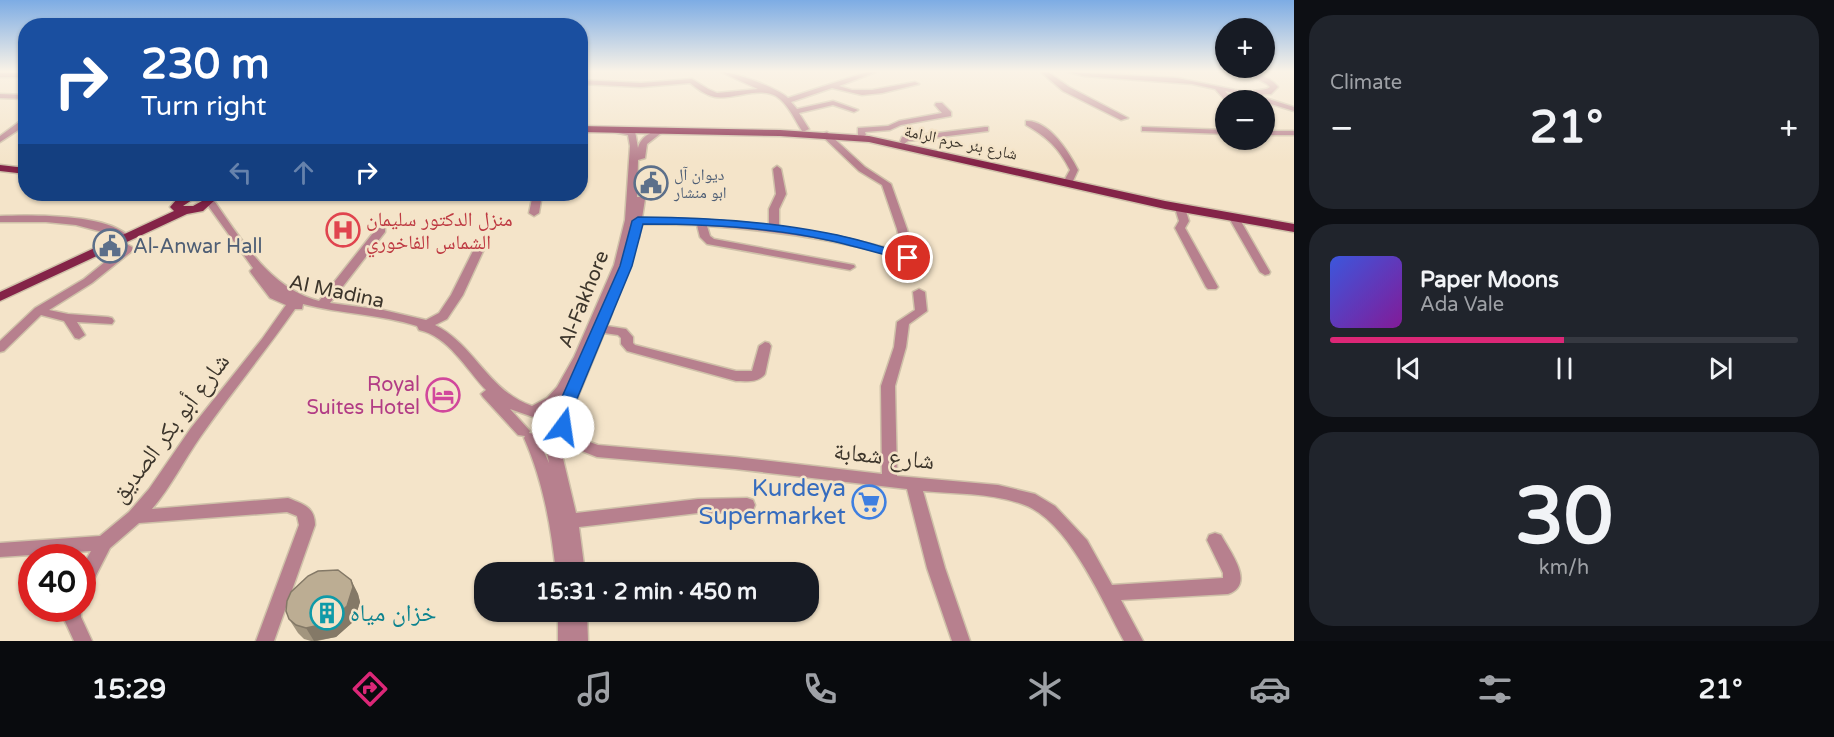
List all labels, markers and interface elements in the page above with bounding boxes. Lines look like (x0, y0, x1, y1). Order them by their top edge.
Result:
map controls (1215, 18, 1275, 150)
button: + (1215, 18, 1275, 78)
text: 230 m (141, 39, 270, 90)
icon: right (42, 42, 120, 120)
text: Climate (1330, 71, 1402, 95)
text: Turn right (141, 90, 267, 123)
button: − (1215, 90, 1275, 150)
text: 21° (1530, 101, 1603, 155)
text: − (1330, 109, 1354, 148)
text: + (1779, 109, 1798, 148)
street label: شارع بئر حرم الرامة (903, 121, 1019, 165)
icon: left (224, 156, 257, 189)
icon: ahead (287, 156, 320, 189)
icon: right (350, 156, 383, 189)
public building icon: ديوان آل ابو منشار (633, 165, 669, 201)
place label: ديوان آل ابو منشار (673, 165, 727, 203)
place label: منزل الدكتور سليمان الشماس الفاخوري (366, 208, 513, 258)
hospital icon: منزل الدكتور سليمان الشماس الفاخوري (325, 212, 361, 248)
public building icon: Al-Anwar Hall (92, 228, 128, 264)
pin (882, 232, 933, 283)
place label: Al-Anwar Hall (133, 235, 262, 259)
icon: arrive (891, 241, 924, 274)
street label: Al-Fakhore (554, 247, 614, 351)
text: Paper Moons (1420, 267, 1559, 293)
street label: Al Madina (287, 270, 387, 314)
text: Ada Vale (1420, 293, 1504, 317)
street label: شارع أبو بكر الصديق (105, 348, 236, 509)
icon: previous (1392, 352, 1425, 385)
icon: pause (1548, 352, 1581, 385)
icon: next (1704, 352, 1737, 385)
place label: Royal Suites Hotel (306, 373, 420, 420)
hotel icon: Royal Suites Hotel (425, 377, 461, 413)
position arrow (531, 395, 595, 459)
street label: شارع شعابة (832, 437, 936, 476)
text: 30 (1515, 470, 1613, 564)
place label: Kurdeya Supermarket (699, 474, 846, 531)
supermarket icon: Kurdeya Supermarket (851, 484, 887, 520)
speed limit sign: 40 (18, 544, 96, 622)
text: km/h (1539, 556, 1589, 580)
text: 15:31 · 2 min · 450 m (536, 579, 757, 605)
building icon: خزان مياه (309, 595, 345, 631)
place label: خزان مياه (350, 599, 436, 628)
icon: directions (349, 668, 391, 710)
icon: music (574, 668, 616, 710)
icon: phone (799, 668, 841, 710)
icon: climate (1024, 668, 1066, 710)
icon: car (1249, 668, 1291, 710)
icon: filters (1474, 668, 1516, 710)
text: 15:29 (91, 673, 166, 706)
text: 21° (1698, 673, 1743, 706)

